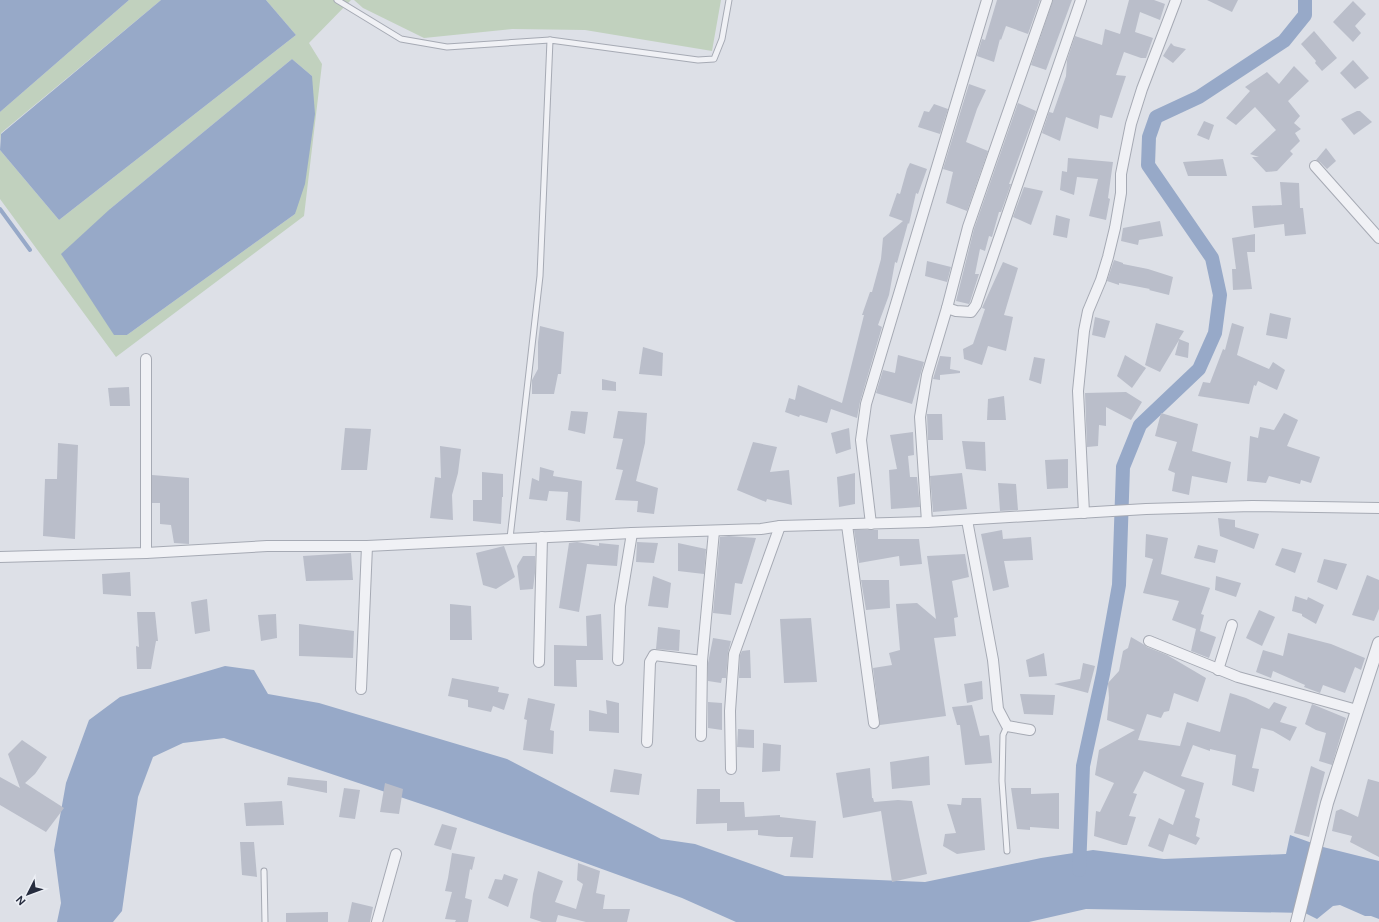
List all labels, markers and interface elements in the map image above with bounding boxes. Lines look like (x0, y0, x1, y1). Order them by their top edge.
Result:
north arrow (8, 874, 48, 914)
text: N (13, 893, 28, 908)

